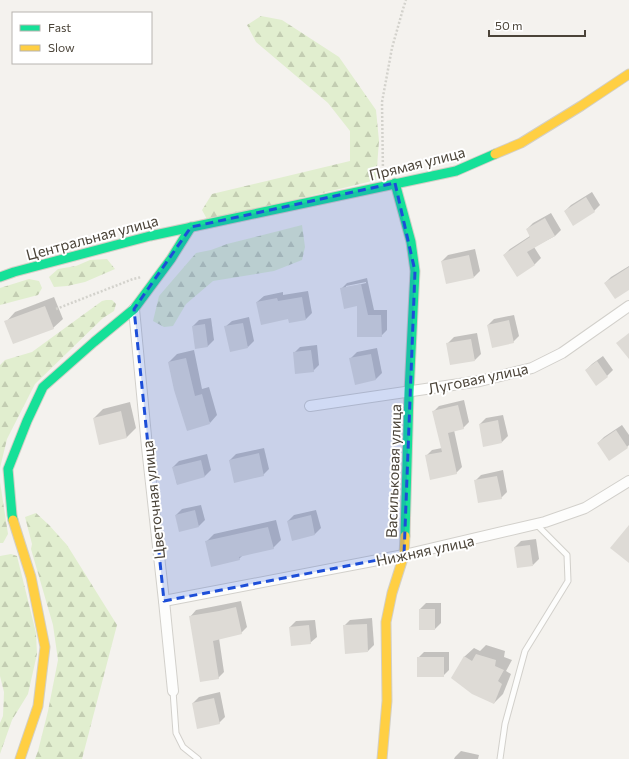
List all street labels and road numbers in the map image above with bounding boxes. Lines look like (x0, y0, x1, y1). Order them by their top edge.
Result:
street label: Прямая улица (367, 142, 467, 184)
street label: Центральная улица (24, 211, 160, 263)
street label: Луговая улица (426, 359, 530, 397)
street label: Васильковая улица (382, 404, 404, 538)
street label: Цветочная улица (138, 440, 168, 560)
street label: Нижняя улица (374, 531, 476, 569)

